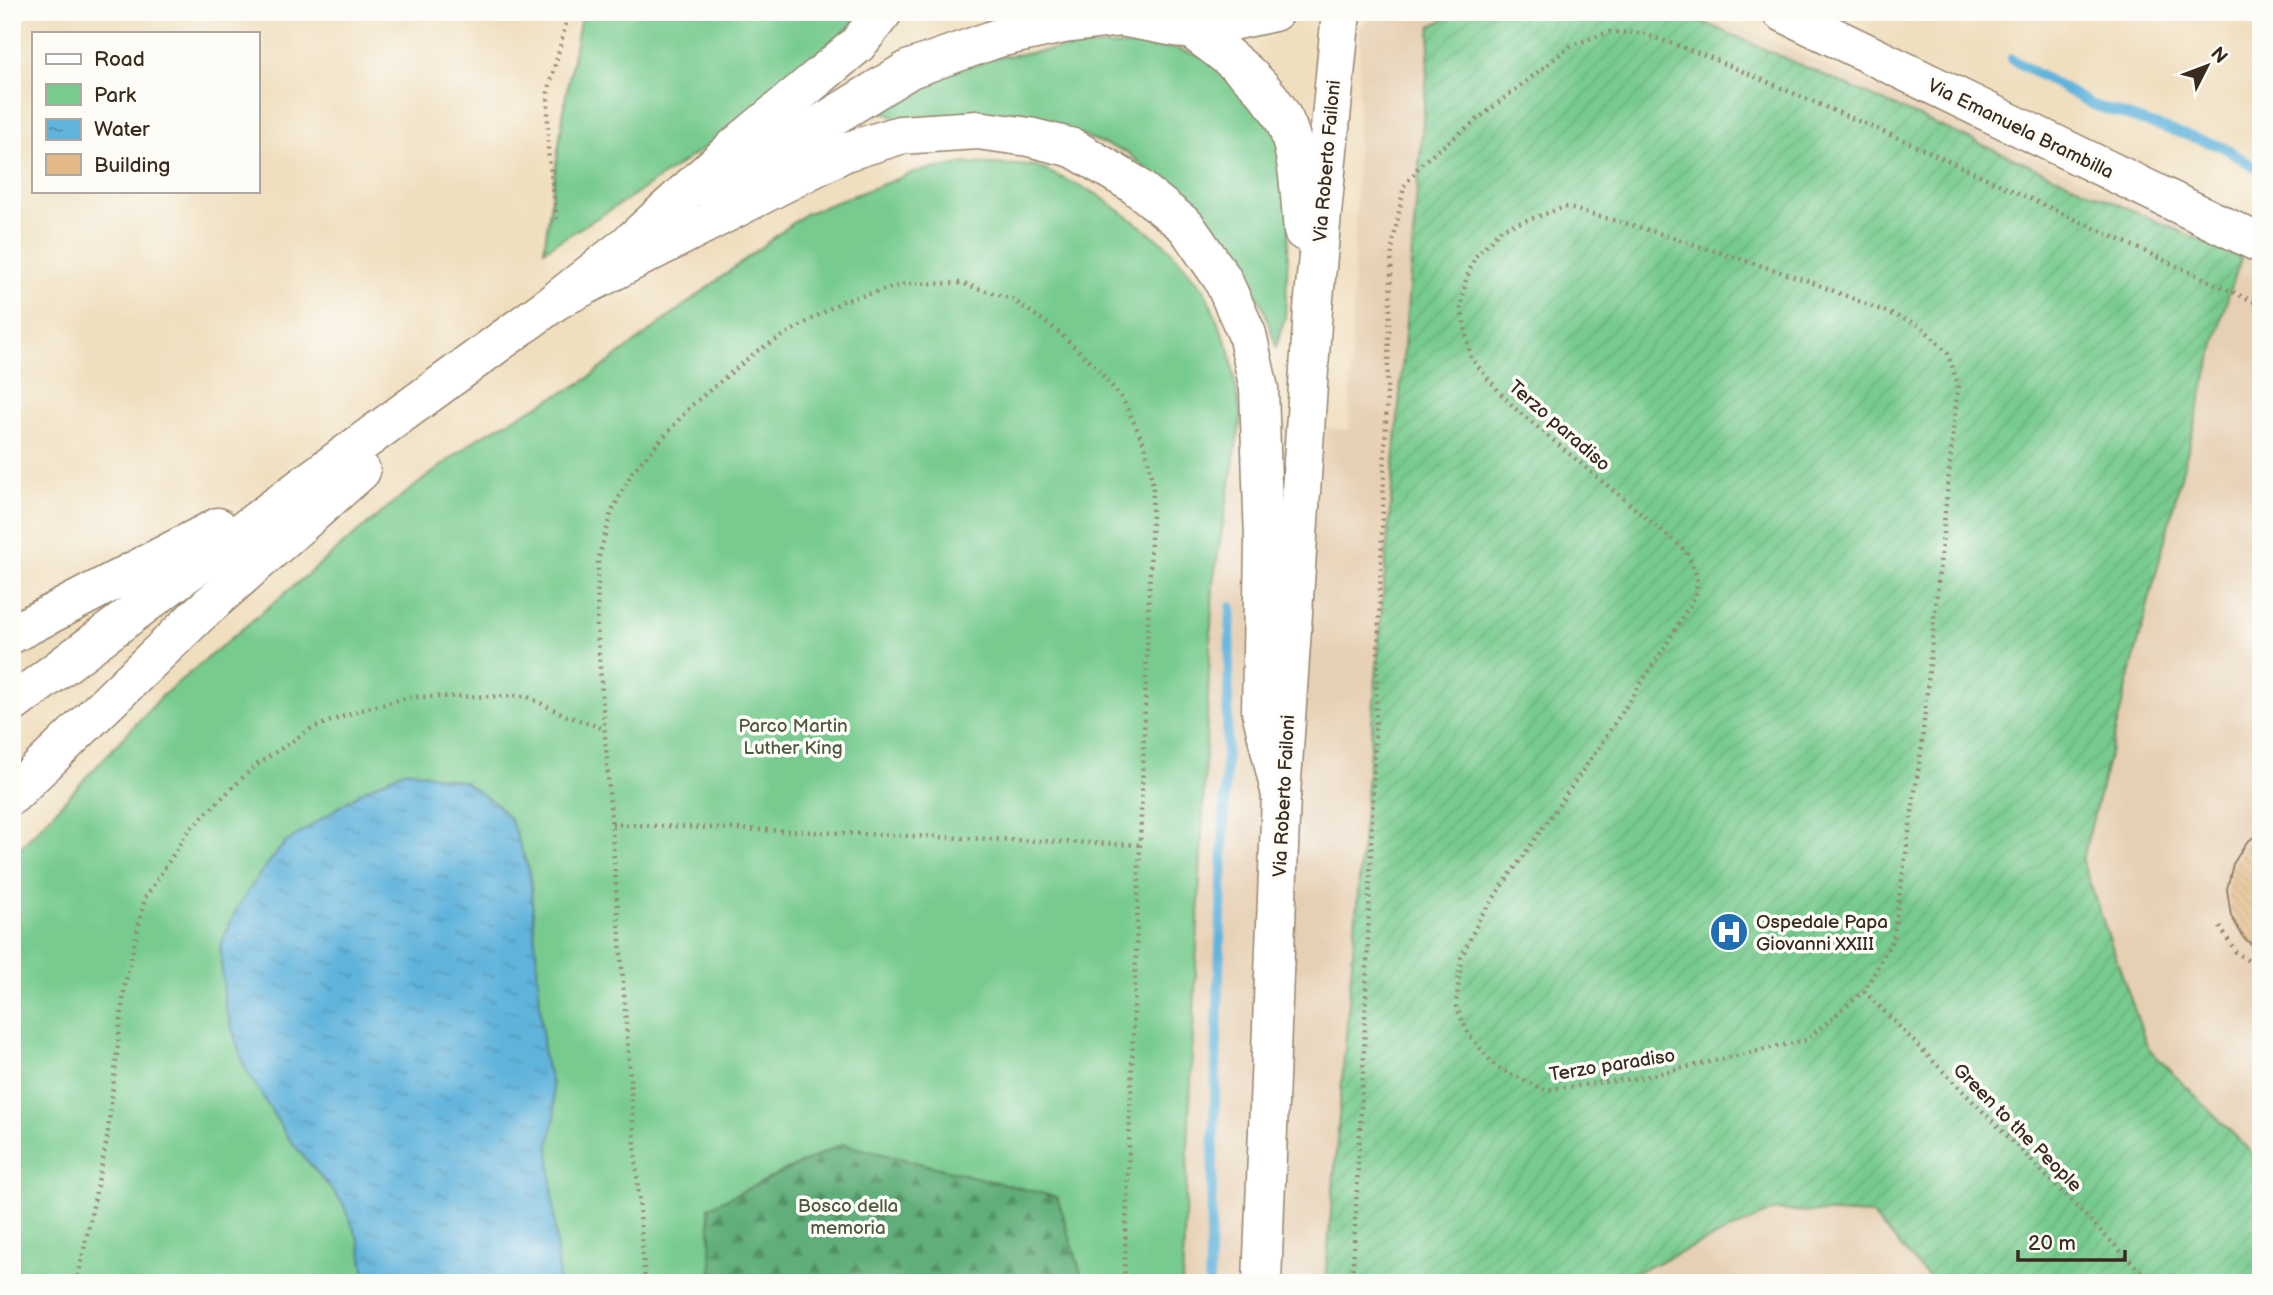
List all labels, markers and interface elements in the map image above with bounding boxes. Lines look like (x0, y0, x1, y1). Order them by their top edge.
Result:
legend (32, 32, 259, 192)
north arrow (2172, 32, 2242, 102)
text: N (2205, 43, 2232, 69)
text: Road (94, 47, 145, 72)
street label: Via Emanuela Brambilla (1924, 74, 2117, 184)
street label: Via Roberto Failoni (1309, 79, 1346, 243)
text: Park (94, 83, 137, 108)
text: Water (94, 117, 150, 142)
text: Building (94, 153, 170, 178)
street label: Terzo paradiso (1503, 376, 1615, 477)
street label: Via Roberto Failoni (1269, 714, 1300, 878)
park label: Parco Martin Luther King (738, 715, 848, 760)
hospital icon: Ospedale Papa Giovanni XXIII (1708, 911, 1750, 953)
place label: Ospedale Papa Giovanni XXIII (1756, 911, 1888, 956)
street label: Terzo paradiso (1548, 1044, 1677, 1087)
street label: Green to the People (1948, 1059, 2086, 1197)
park label: Bosco della memoria (798, 1195, 898, 1240)
scale bar (2018, 1218, 2124, 1262)
text: 20 m (2028, 1231, 2076, 1256)

